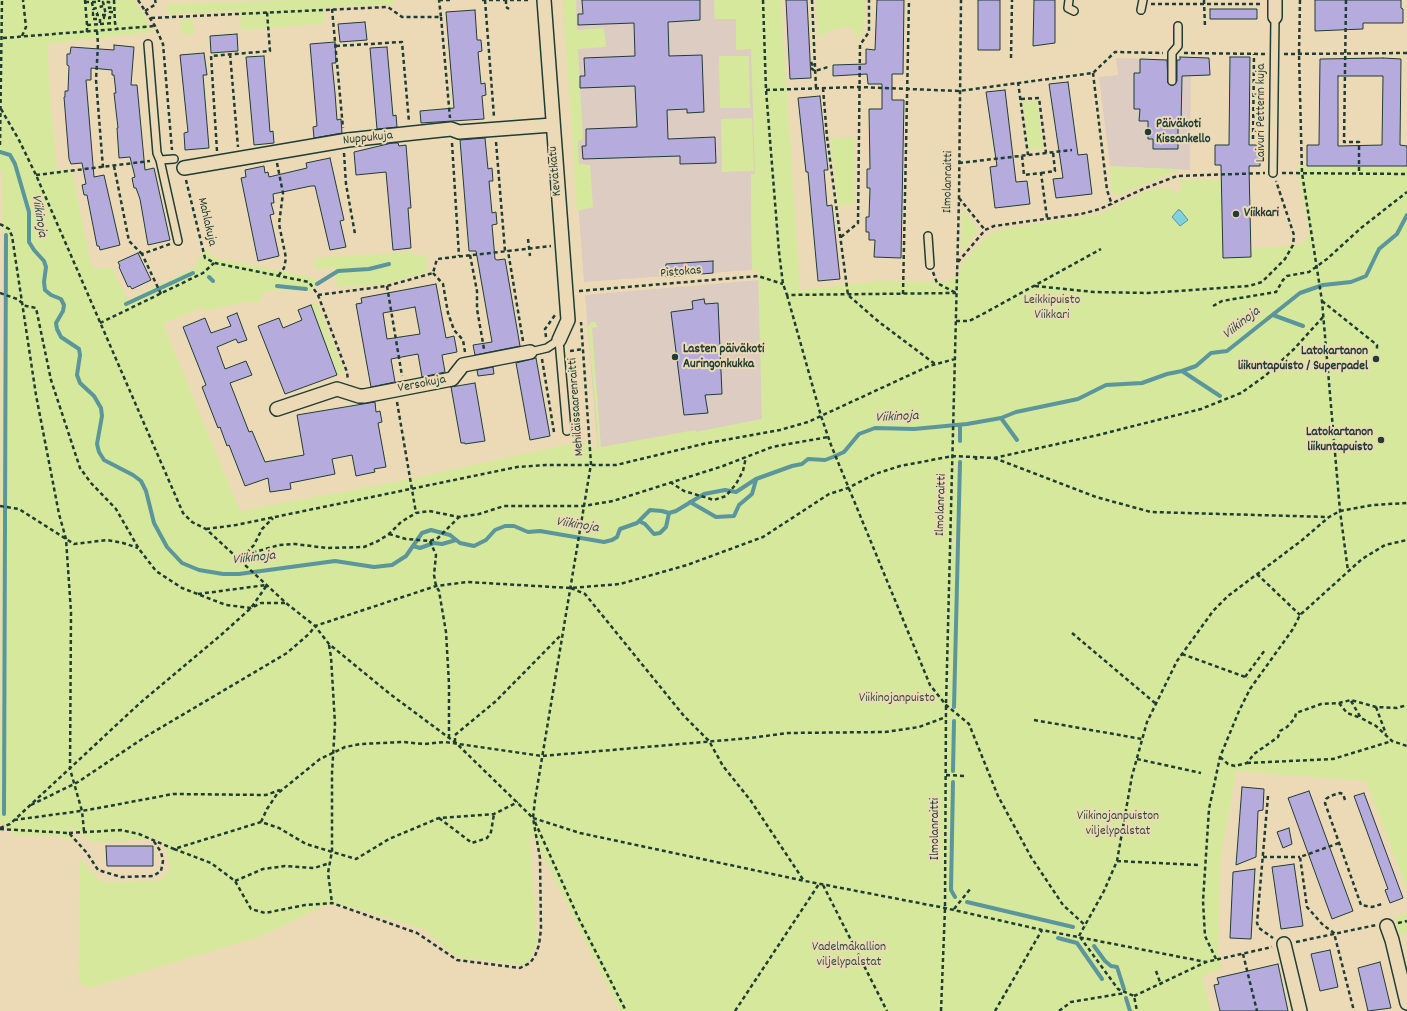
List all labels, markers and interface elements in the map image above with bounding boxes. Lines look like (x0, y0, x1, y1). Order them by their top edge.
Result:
street label: Laivuri Petterin kuja (1254, 64, 1270, 162)
place label: Päiväkoti Kissankello (1156, 117, 1210, 148)
marker: Päiväkoti Kissankello (1143, 127, 1153, 137)
street label: Nuppukuja (342, 129, 394, 149)
street label: Kevätkatu (546, 145, 566, 197)
street label: Ilmolanraitti (941, 151, 957, 213)
water label: Viikinoja (26, 193, 50, 239)
street label: Mahlakuja (193, 196, 219, 248)
place label: Viikkari (1244, 206, 1279, 222)
marker: Viikkari (1231, 209, 1241, 219)
street label: Pistokas (660, 263, 702, 283)
park label: Leikkipuisto Viikkari (1024, 293, 1080, 324)
water label: Viikinoja (1220, 304, 1264, 344)
place label: Lasten päiväkoti Auringonkukka (683, 342, 764, 373)
place label: Latokartanon liikuntapuisto / Superpadel (1238, 344, 1368, 375)
marker: Lasten päiväkoti Auringonkukka (670, 352, 680, 362)
marker: Latokartanon liikuntapuisto / Superpadel (1371, 354, 1381, 364)
street label: Mehiläissaarenraitti (566, 357, 588, 457)
street label: Versokuja (397, 373, 447, 397)
water label: Viikinoja (875, 408, 919, 428)
place label: Latokartanon liikuntapuisto (1306, 425, 1373, 456)
marker: Latokartanon liikuntapuisto (1376, 435, 1386, 445)
street label: Ilmolanraitti (933, 474, 951, 536)
water label: Viikinoja (554, 514, 600, 538)
water label: Viikinoja (232, 548, 276, 570)
park label: Viikinojanpuisto (859, 691, 935, 707)
street label: Ilmolanraitti (928, 798, 944, 860)
park label: Viikinojanpuiston viljelypalstat (1077, 809, 1159, 840)
park label: Vadelmakallion viljelypalstat (812, 940, 886, 971)

